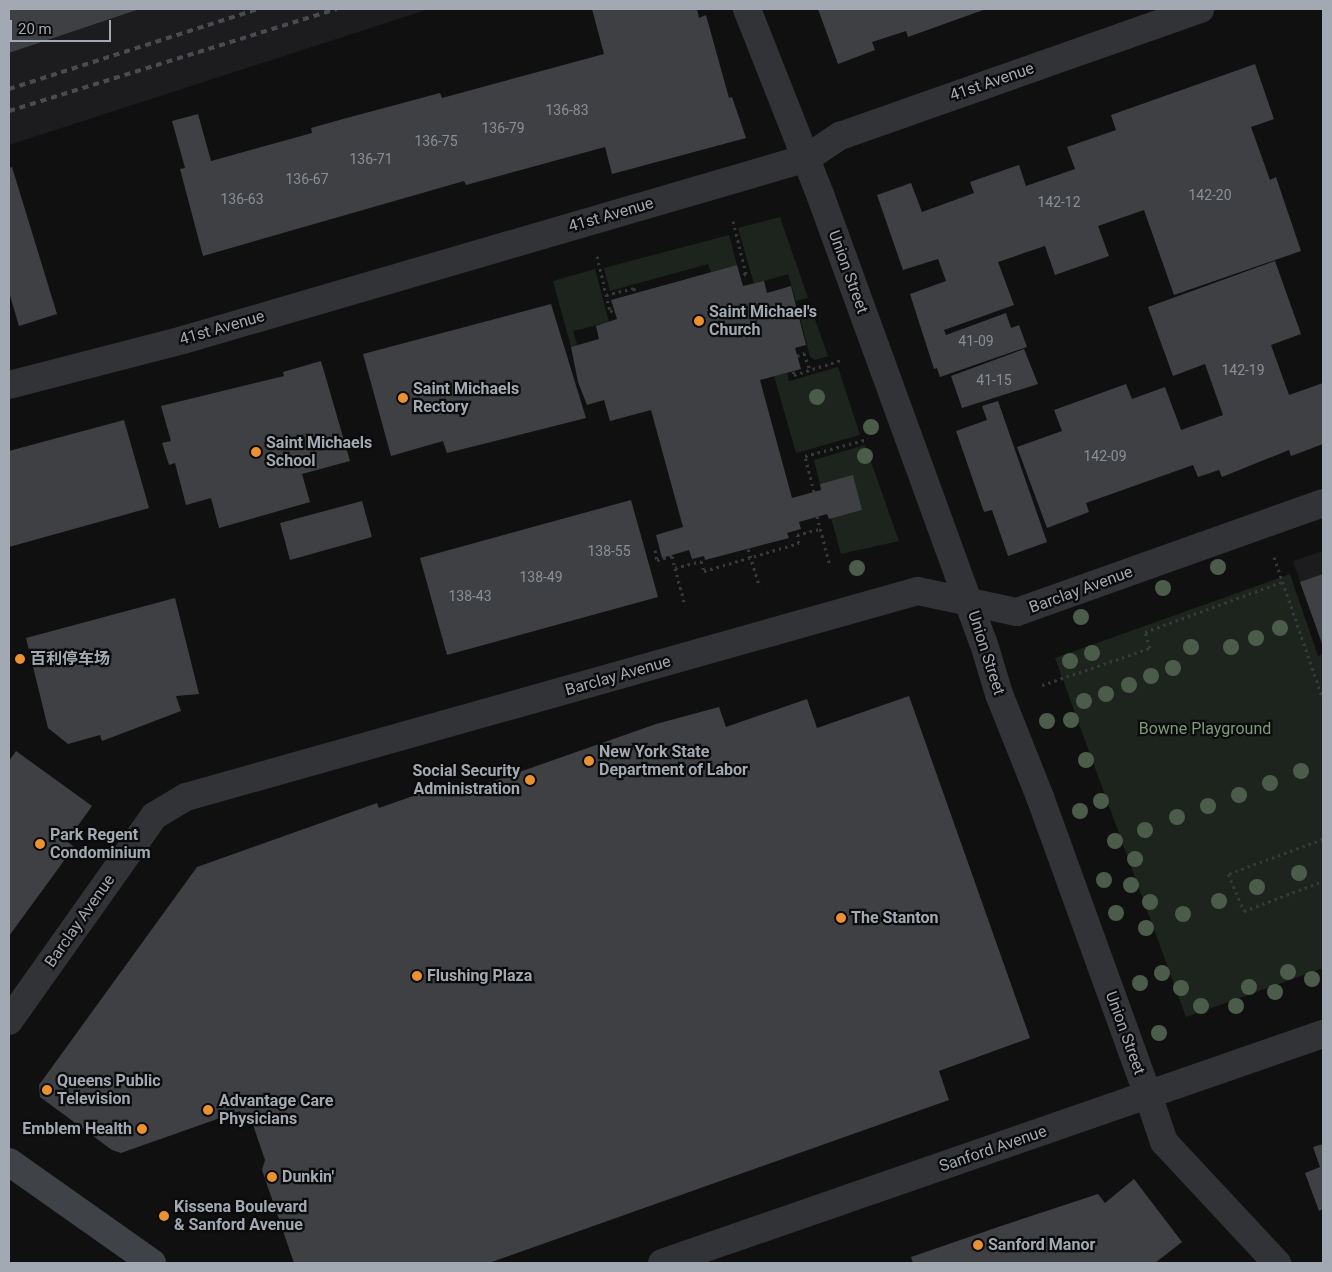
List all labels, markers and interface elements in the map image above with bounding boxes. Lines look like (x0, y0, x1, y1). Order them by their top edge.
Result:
scale bar (12, 10, 114, 42)
text: 20 m (18, 20, 52, 38)
street label: 41st Avenue (947, 59, 1037, 105)
house number: 136-83 (545, 102, 589, 118)
house number: 136-79 (481, 120, 525, 136)
house number: 136-75 (414, 133, 458, 149)
house number: 136-71 (349, 151, 393, 167)
house number: 136-67 (285, 171, 329, 187)
house number: 142-20 (1188, 187, 1232, 203)
house number: 136-63 (220, 191, 264, 207)
street label: 41st Avenue (566, 194, 656, 236)
house number: 142-12 (1037, 194, 1081, 210)
street label: Union Street (824, 228, 872, 316)
place label: Saint Michael's Church (709, 302, 817, 340)
street label: 41st Avenue (177, 307, 267, 349)
marker: Saint Michael's Church (693, 315, 705, 327)
house number: 41-09 (958, 333, 994, 349)
house number: 142-19 (1221, 362, 1265, 378)
house number: 41-15 (976, 372, 1012, 388)
place label: Saint Michaels Rectory (413, 379, 519, 417)
marker: Saint Michaels Rectory (397, 392, 409, 404)
place label: Saint Michaels School (266, 433, 372, 471)
marker: Saint Michaels School (250, 446, 262, 458)
house number: 142-09 (1083, 448, 1127, 464)
house number: 138-55 (587, 543, 631, 559)
street label: Barclay Avenue (1027, 562, 1135, 618)
house number: 138-49 (519, 569, 563, 585)
house number: 138-43 (448, 588, 492, 604)
street label: Union Street (963, 609, 1009, 697)
place label: 百利停车场 (30, 649, 110, 669)
street label: Barclay Avenue (563, 652, 673, 700)
marker: 百利停车场 (14, 653, 26, 665)
park label: Bowne Playground (1139, 719, 1271, 739)
place label: New York State Department of Labor (599, 742, 748, 780)
marker: New York State Department of Labor (583, 755, 595, 767)
place label: Social Security Administration (412, 761, 520, 799)
marker: Social Security Administration (524, 774, 536, 786)
place label: Park Regent Condominium (50, 825, 151, 863)
marker: Park Regent Condominium (34, 838, 46, 850)
street label: Barclay Avenue (41, 871, 119, 971)
place label: The Stanton (851, 908, 938, 928)
marker: The Stanton (835, 912, 847, 924)
place label: Flushing Plaza (427, 966, 532, 986)
marker: Flushing Plaza (411, 970, 423, 982)
street label: Union Street (1101, 989, 1149, 1077)
place label: Queens Public Television (57, 1071, 161, 1109)
marker: Queens Public Television (41, 1084, 53, 1096)
place label: Advantage Care Physicians (219, 1091, 333, 1129)
marker: Advantage Care Physicians (201, 1103, 215, 1117)
place label: Emblem Health (22, 1119, 132, 1139)
street label: Sanford Avenue (937, 1122, 1049, 1176)
marker: Emblem Health (136, 1123, 148, 1135)
place label: Dunkin' (282, 1167, 334, 1187)
marker: Dunkin' (266, 1171, 278, 1183)
place label: Kissena Boulevard & Sanford Avenue (174, 1197, 307, 1235)
marker: Kissena Boulevard & Sanford Avenue (158, 1210, 170, 1222)
place label: Sanford Manor (988, 1235, 1095, 1255)
marker: Sanford Manor (972, 1239, 984, 1251)

